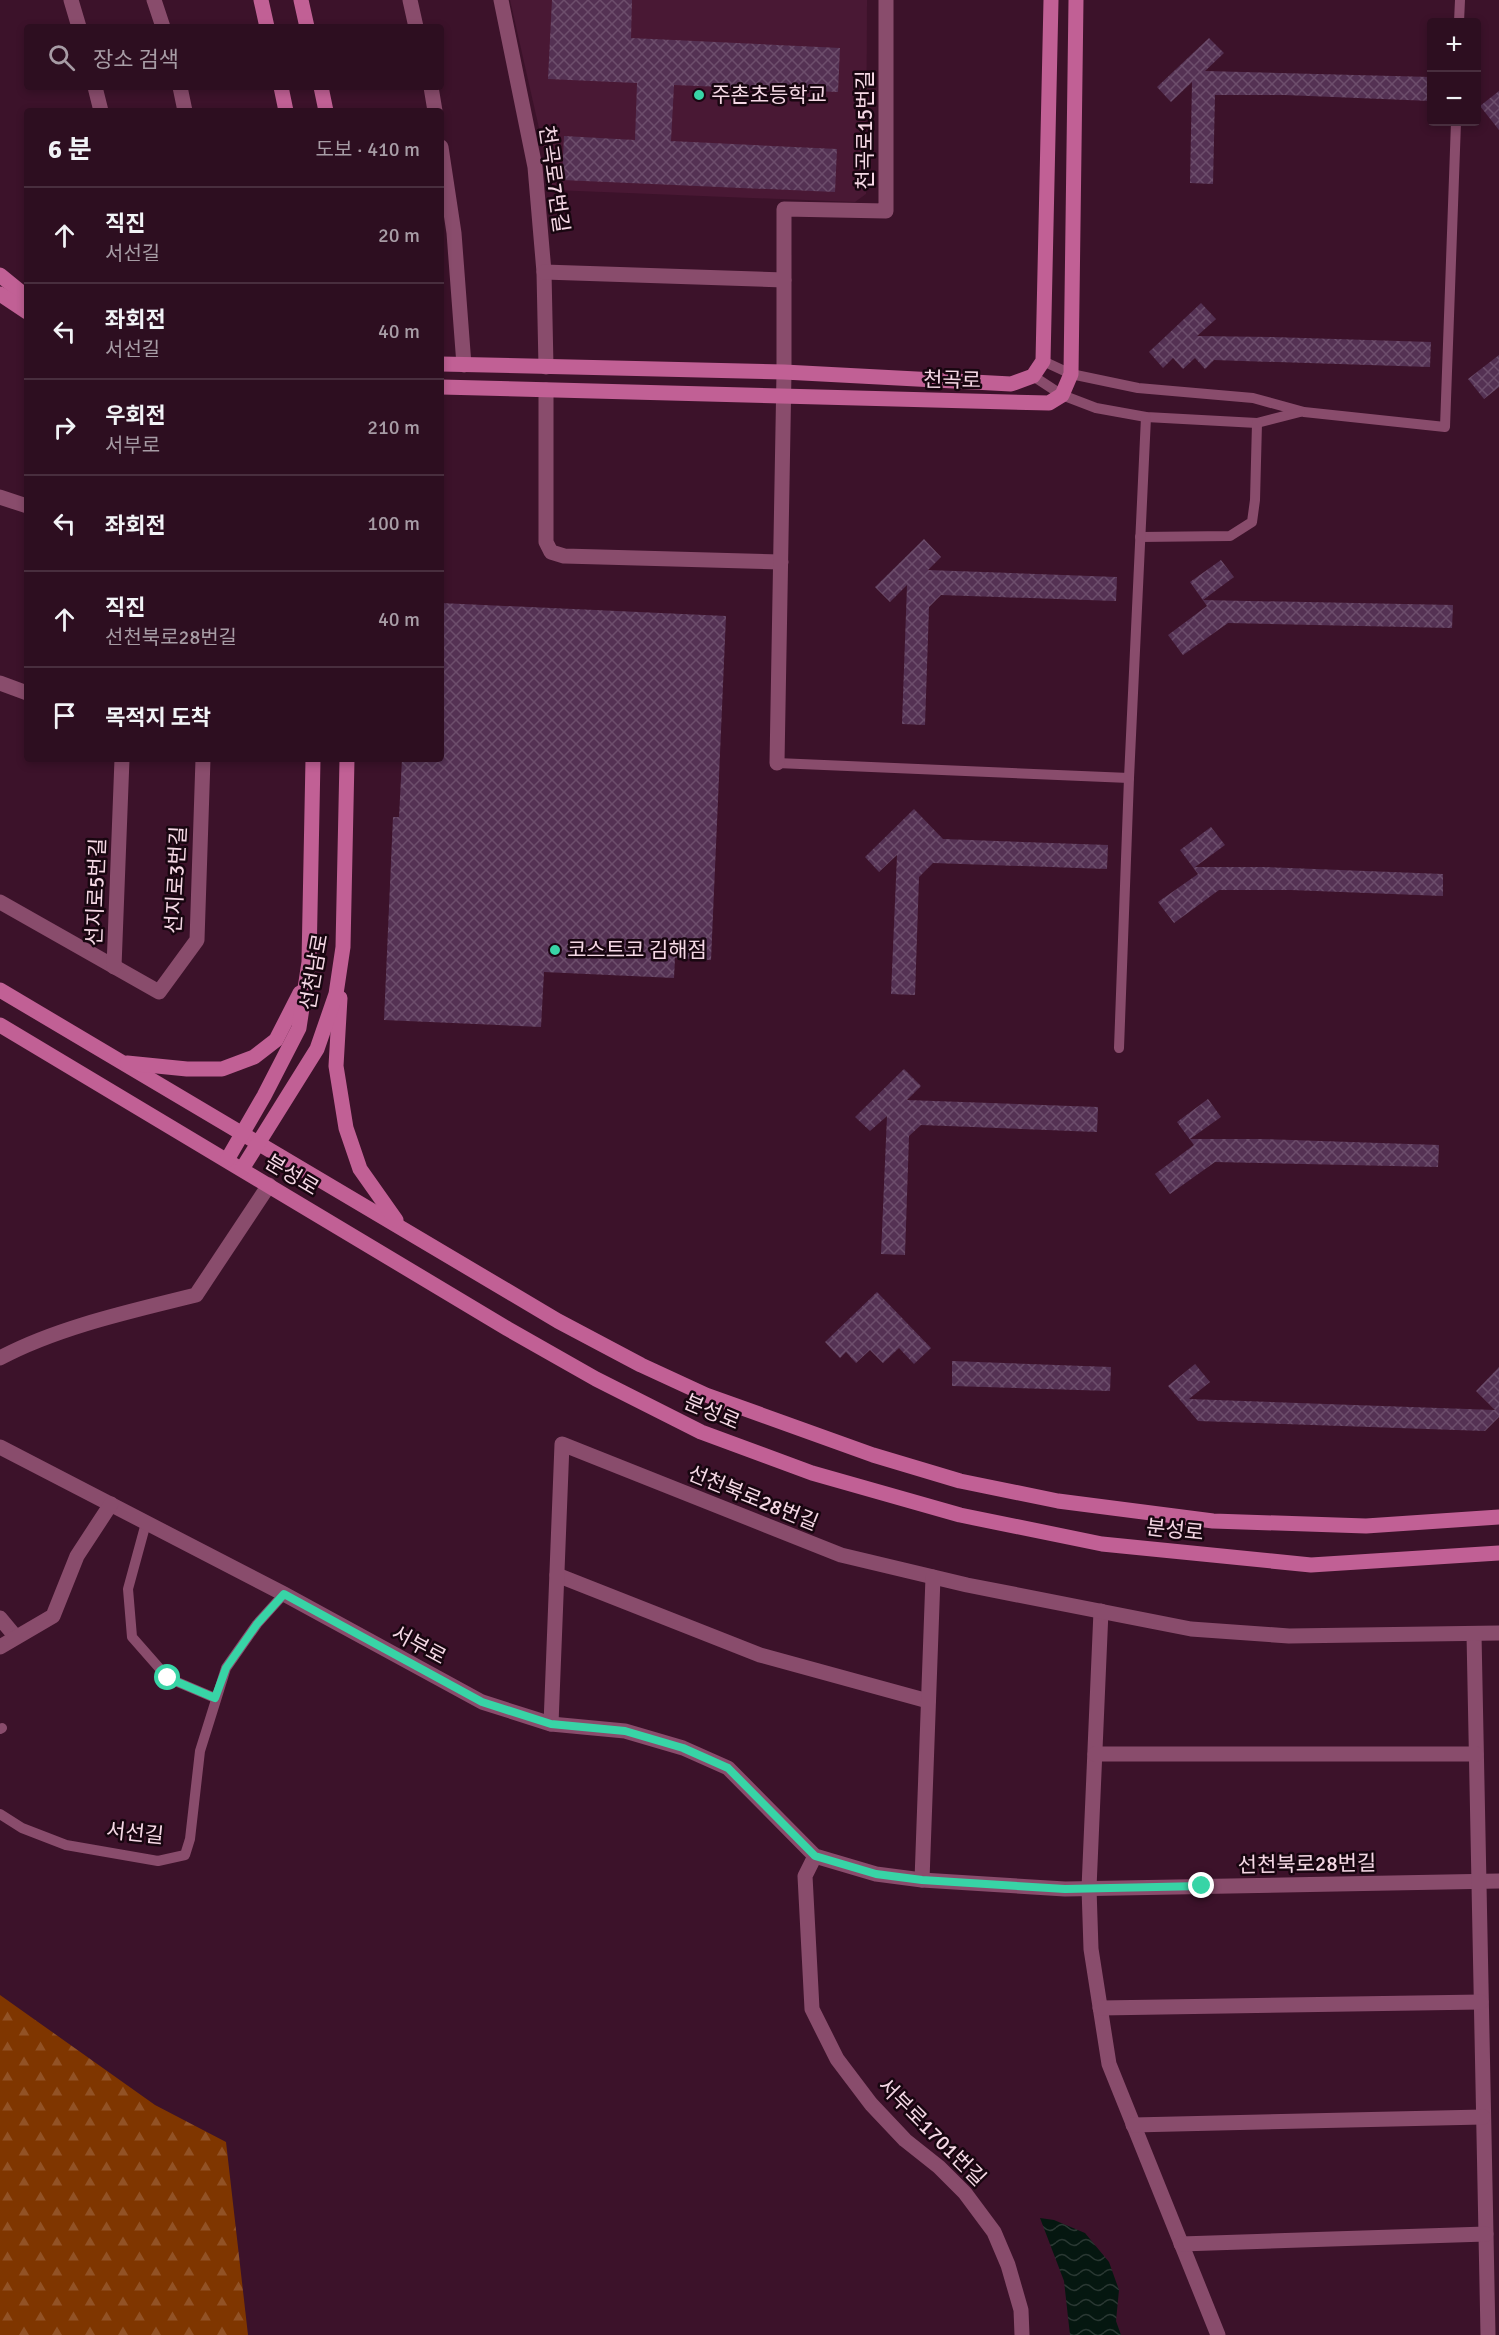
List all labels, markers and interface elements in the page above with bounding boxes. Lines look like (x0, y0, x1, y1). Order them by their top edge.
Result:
map controls (1427, 18, 1481, 126)
button: + (1427, 18, 1481, 72)
search box (24, 24, 444, 90)
icon: search (45, 41, 78, 74)
text: 장소 검색 (93, 46, 179, 73)
street label: 천곡로15번길 (852, 70, 878, 190)
button: − (1427, 72, 1481, 126)
place label: 주촌초등학교 (711, 82, 827, 108)
marker: 주촌초등학교 (692, 88, 706, 102)
street label: 천곡로7번길 (534, 124, 574, 234)
text: 6 분 (48, 134, 92, 166)
text: 도보 · 410 m (316, 137, 420, 162)
text: 직진 (105, 210, 145, 237)
icon: ahead (48, 219, 81, 252)
text: 20 m (378, 223, 420, 248)
text: 서선길 (105, 241, 160, 266)
text: 좌회전 (105, 306, 166, 333)
icon: left (48, 315, 81, 348)
text: 40 m (378, 319, 420, 344)
text: 서선길 (105, 337, 160, 362)
street label: 천곡로 (923, 366, 981, 394)
text: 우회전 (105, 402, 166, 429)
icon: right (48, 411, 81, 444)
text: 210 m (367, 415, 420, 440)
text: 서부로 (105, 433, 160, 458)
icon: left (48, 507, 81, 540)
text: 100 m (367, 511, 420, 536)
text: 좌회전 (105, 512, 166, 539)
text: 직진 (105, 594, 145, 621)
icon: ahead (48, 603, 81, 636)
text: 40 m (378, 607, 420, 632)
text: 선천북로28번길 (105, 625, 237, 650)
icon: arrive (48, 699, 81, 732)
text: 목적지 도착 (105, 704, 211, 731)
street label: 선지로3번길 (160, 825, 192, 935)
street label: 선지로5번길 (81, 838, 111, 946)
street label: 선천남로 (294, 932, 334, 1012)
place label: 코스트코 김해점 (567, 937, 707, 963)
marker: 코스트코 김해점 (548, 943, 562, 957)
street label: 분성로 (260, 1149, 324, 1201)
street label: 분성로 (680, 1389, 744, 1435)
street label: 선천북로28번길 (684, 1460, 822, 1536)
street label: 분성로 (1145, 1514, 1205, 1546)
street label: 서부로 (387, 1620, 451, 1670)
route start (154, 1664, 180, 1690)
street label: 서선길 (105, 1817, 165, 1849)
street label: 선천북로28번길 (1237, 1850, 1377, 1878)
route end (1188, 1872, 1214, 1898)
street label: 서부로1701번길 (873, 2073, 991, 2191)

